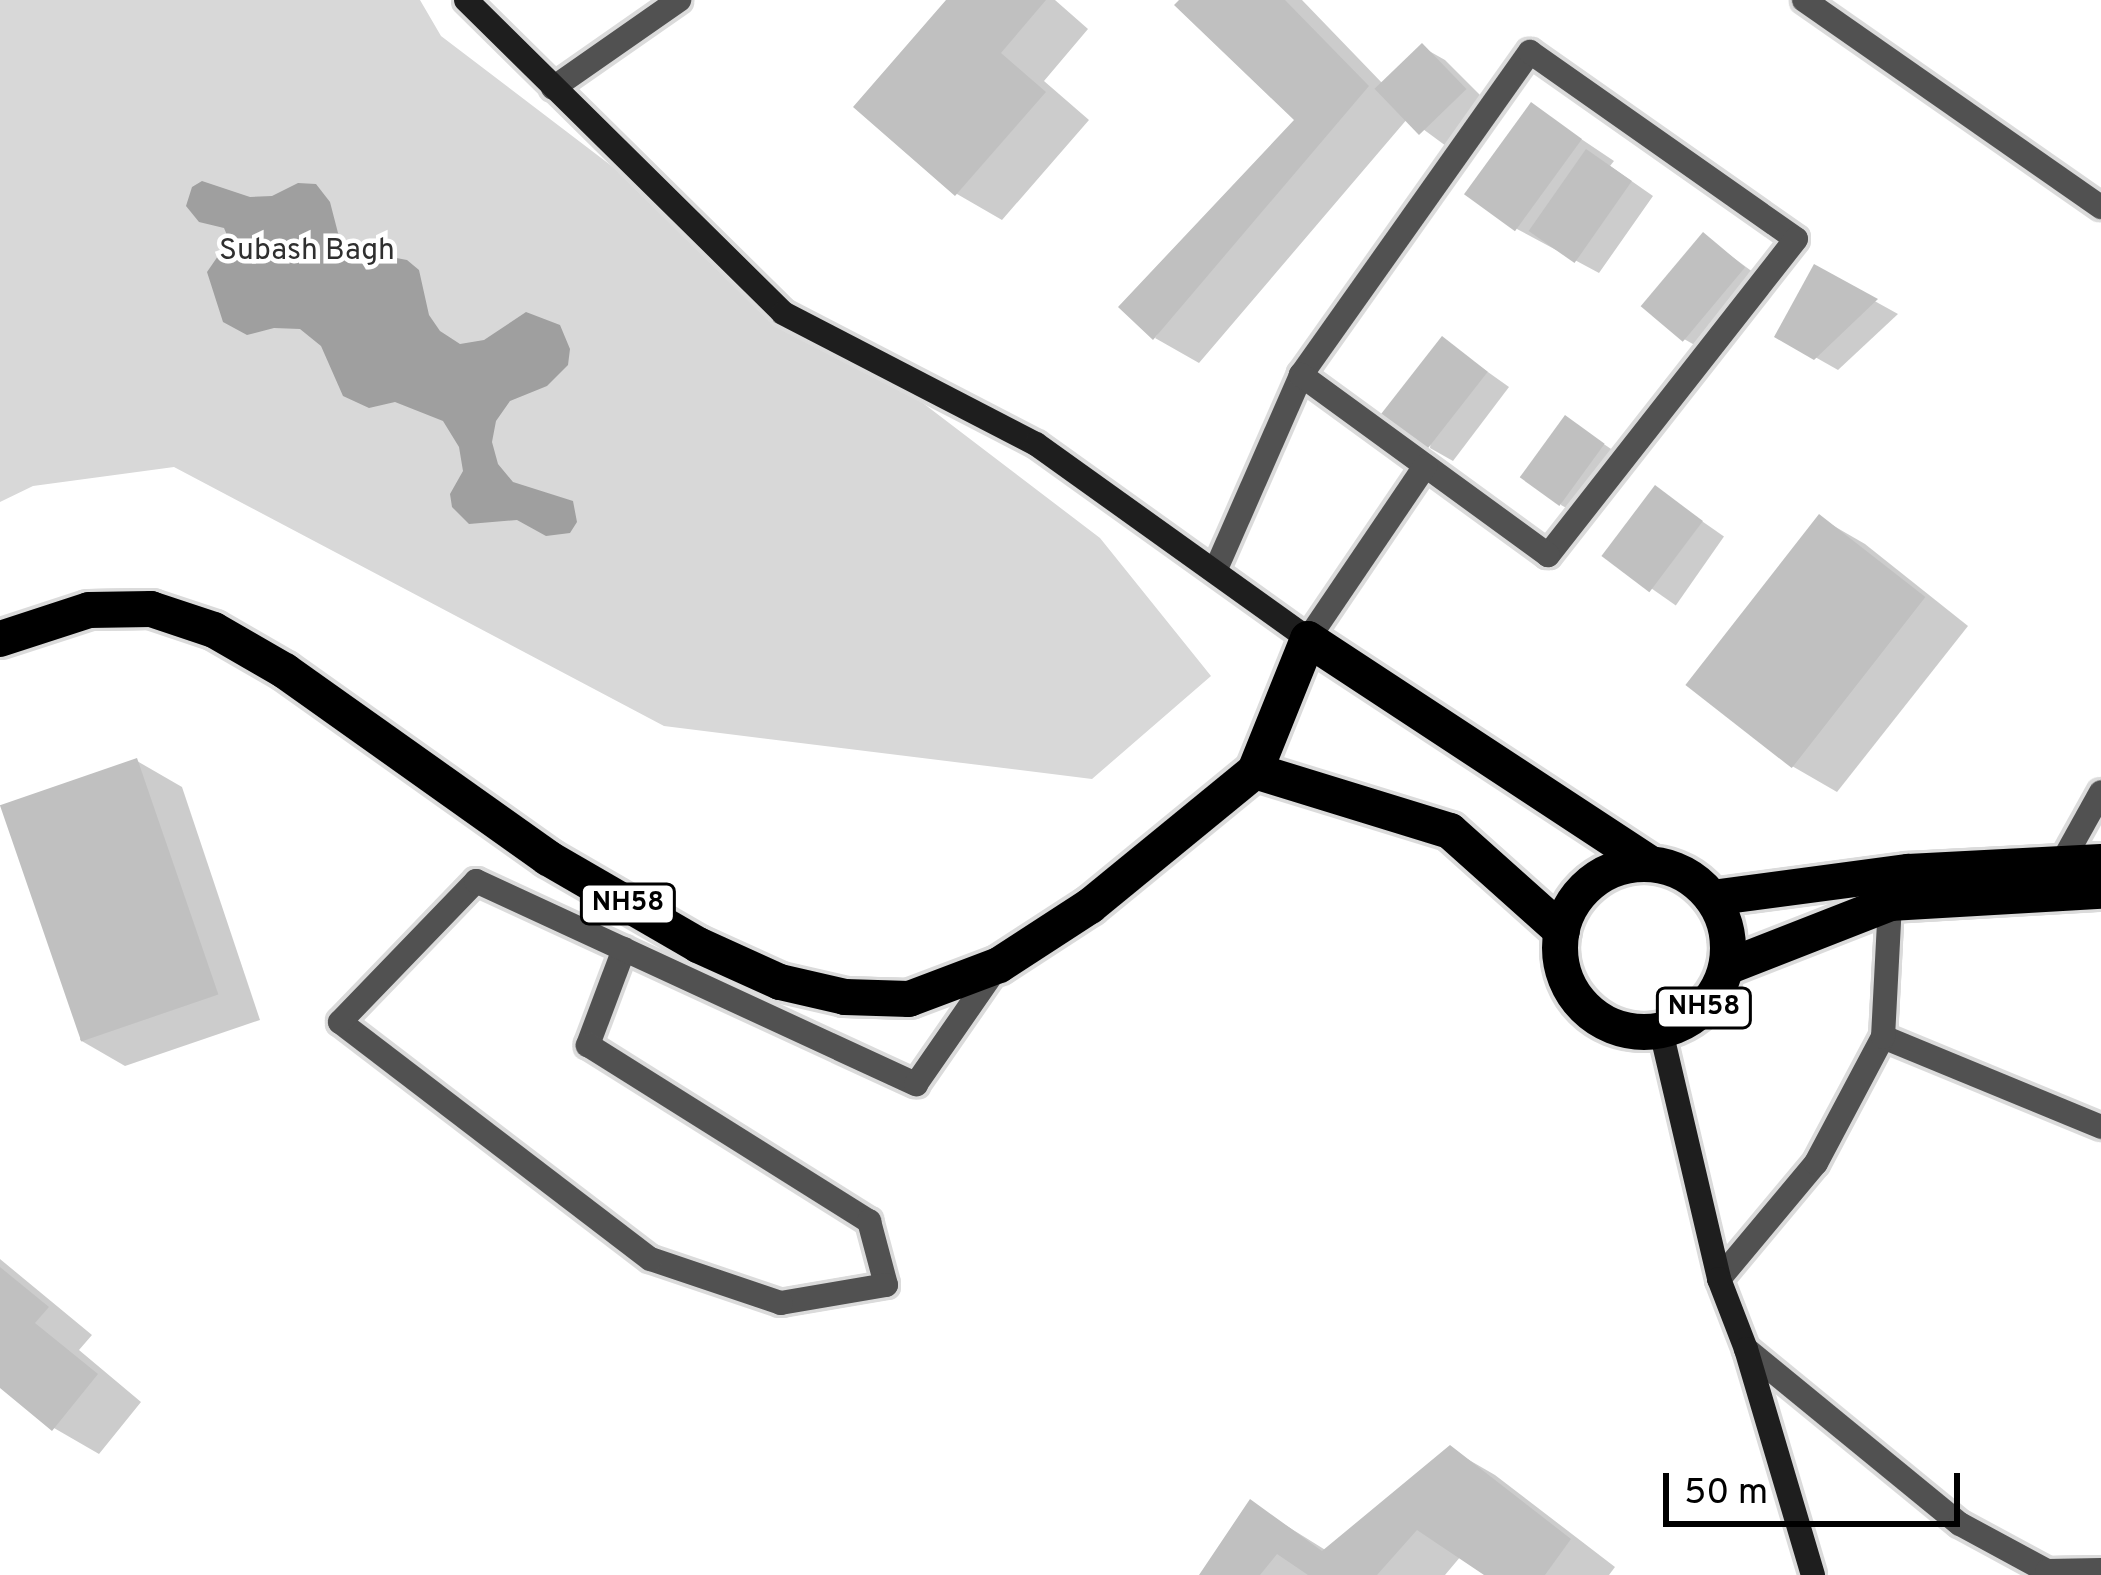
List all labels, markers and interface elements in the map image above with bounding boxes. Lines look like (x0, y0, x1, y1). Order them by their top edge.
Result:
park label: Subash Bagh (219, 234, 395, 270)
road number: NH58 (577, 883, 679, 925)
road number: NH58 (1653, 987, 1755, 1029)
scale bar (1669, 1449, 1966, 1523)
text: 50 m (1684, 1471, 1768, 1517)

